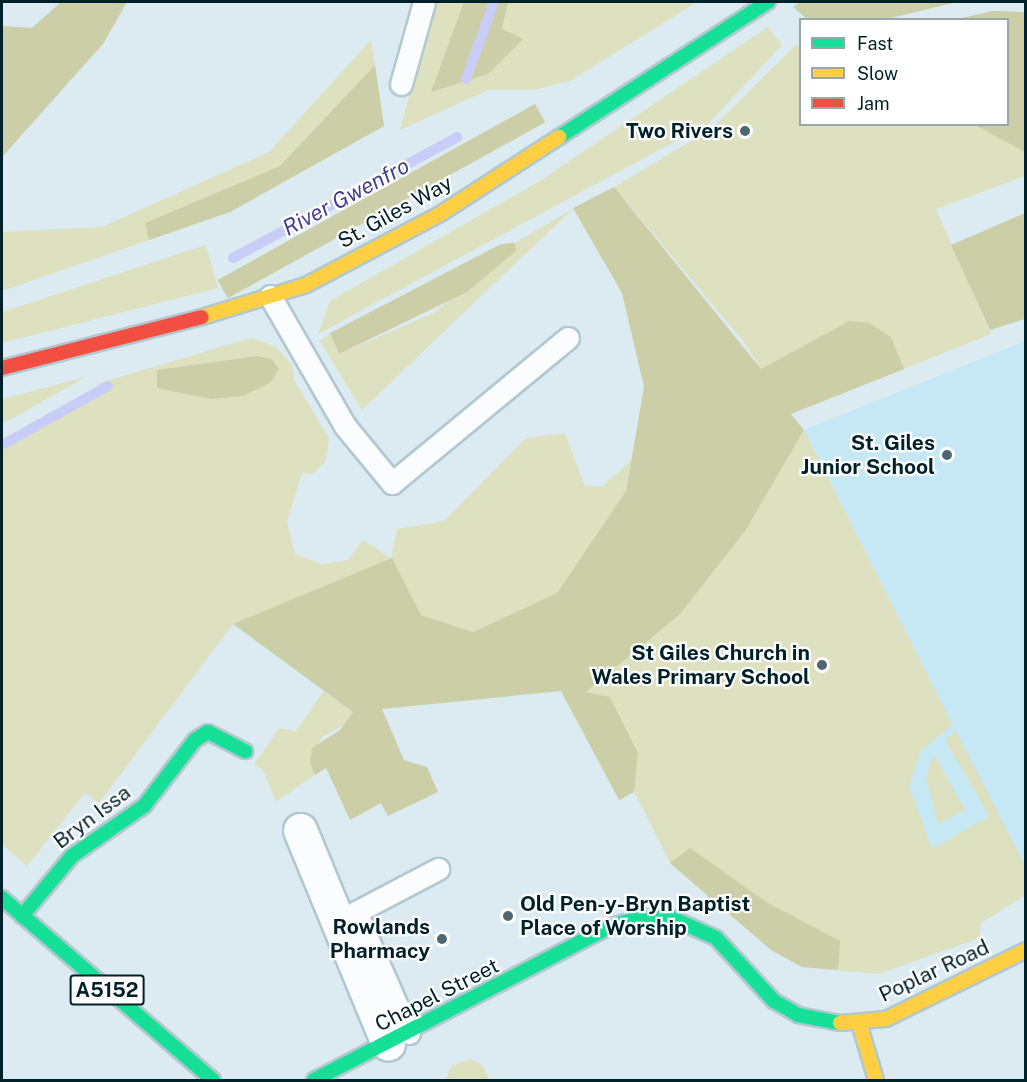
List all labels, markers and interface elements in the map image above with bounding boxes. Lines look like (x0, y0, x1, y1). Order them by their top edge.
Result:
legend (799, 18, 1009, 126)
text: Fast (857, 33, 893, 54)
text: Slow (857, 63, 898, 84)
text: Jam (857, 93, 890, 114)
place label: Two Rivers (626, 118, 733, 144)
marker: Two Rivers (738, 124, 752, 138)
water label: River Gwenfro (278, 153, 414, 241)
street label: St. Giles Way (333, 170, 457, 254)
place label: St. Giles Junior School (801, 430, 935, 480)
marker: St. Giles Junior School (940, 448, 954, 462)
place label: St Giles Church in Wales Primary School (591, 640, 810, 690)
marker: St Giles Church in Wales Primary School (815, 658, 829, 672)
street label: Bryn Issa (49, 780, 135, 854)
place label: Old Pen-y-Bryn Baptist Place of Worship (520, 891, 750, 941)
marker: Old Pen-y-Bryn Baptist Place of Worship (501, 909, 515, 923)
place label: Rowlands Pharmacy (330, 914, 430, 964)
marker: Rowlands Pharmacy (435, 932, 449, 946)
street label: Poplar Road (875, 935, 993, 1007)
street label: Chapel Street (371, 953, 503, 1037)
road number: A5152 (70, 973, 144, 1007)

